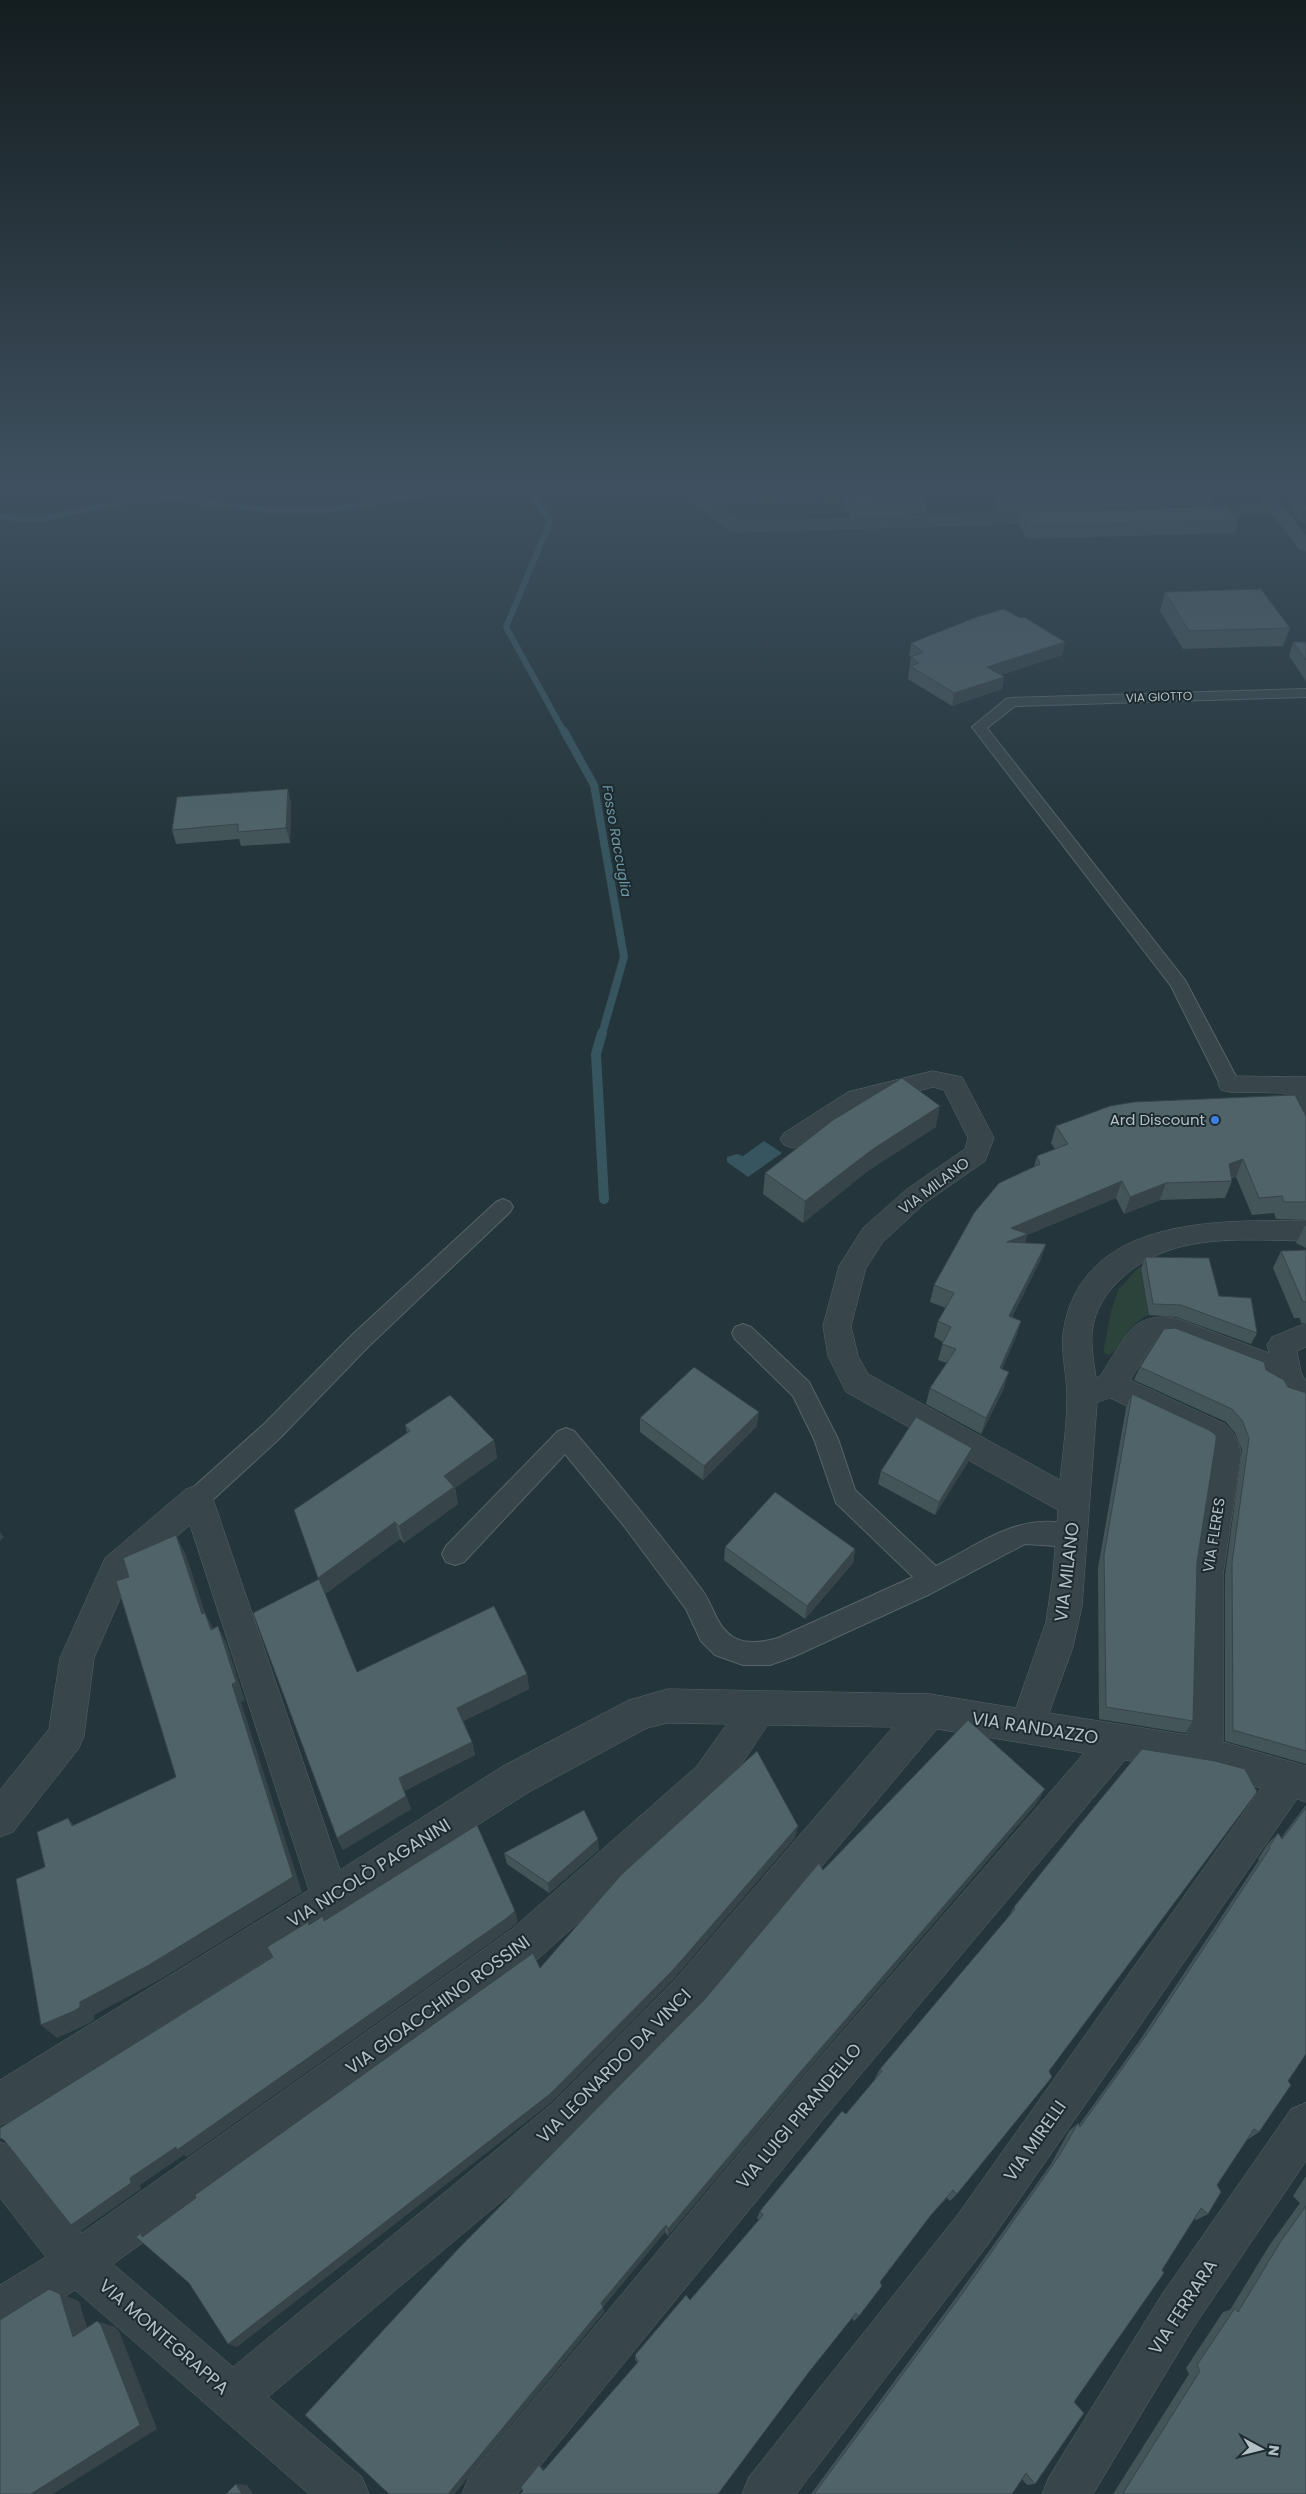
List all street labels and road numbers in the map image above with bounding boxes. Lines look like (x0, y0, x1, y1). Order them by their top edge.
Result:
street label: VIA GIOTTO (1125, 687, 1193, 706)
street label: VIA MILANO (894, 1152, 974, 1219)
street label: VIA FLERES (1197, 1496, 1230, 1574)
street label: VIA MILANO (1048, 1521, 1085, 1623)
street label: VIA RANDAZZO (970, 1705, 1100, 1750)
street label: VIA NICOLÒ PAGANINI (282, 1812, 455, 1933)
street label: VIA GIOACCHINO ROSSINI (340, 1929, 535, 2080)
street label: VIA LEONARDO DA VINCI (531, 1983, 696, 2148)
street label: VIA LUIGI PIRANDELLO (730, 2037, 867, 2194)
street label: VIA MIRELLI (998, 2095, 1072, 2186)
street label: VIA FERRARA (1142, 2254, 1223, 2359)
street label: VIA MONTEGRAPPA (94, 2273, 235, 2400)

